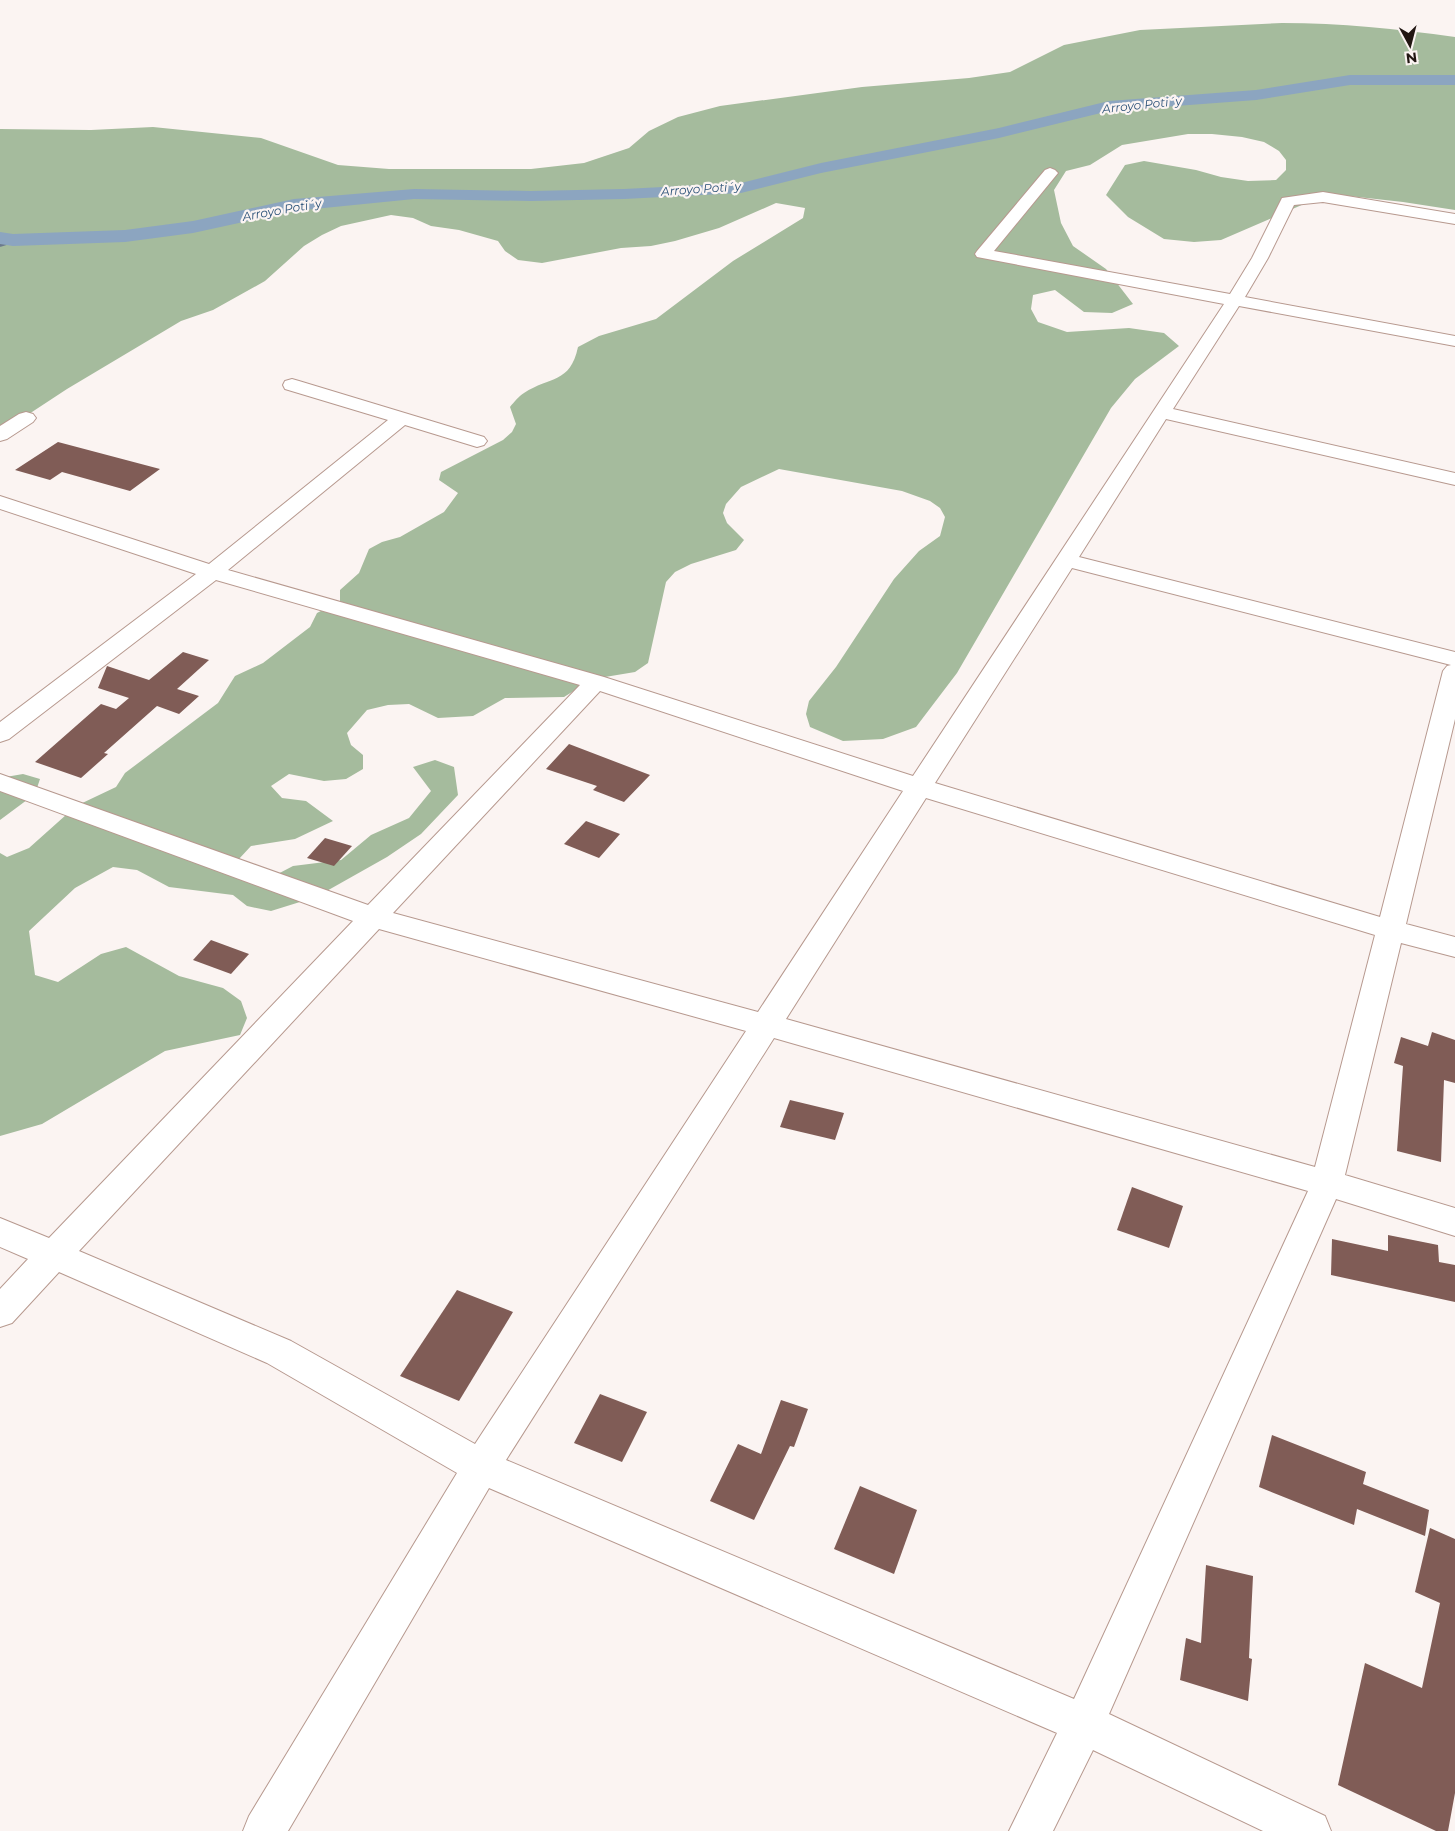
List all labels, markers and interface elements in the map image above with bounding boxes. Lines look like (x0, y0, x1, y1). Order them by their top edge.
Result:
north arrow (1385, 20, 1435, 70)
text: N (1405, 48, 1418, 68)
water label: Arroyo Poti´y (1100, 93, 1184, 116)
water label: Arroyo Poti´y (659, 178, 743, 199)
water label: Arroyo Poti´y (240, 195, 324, 224)

